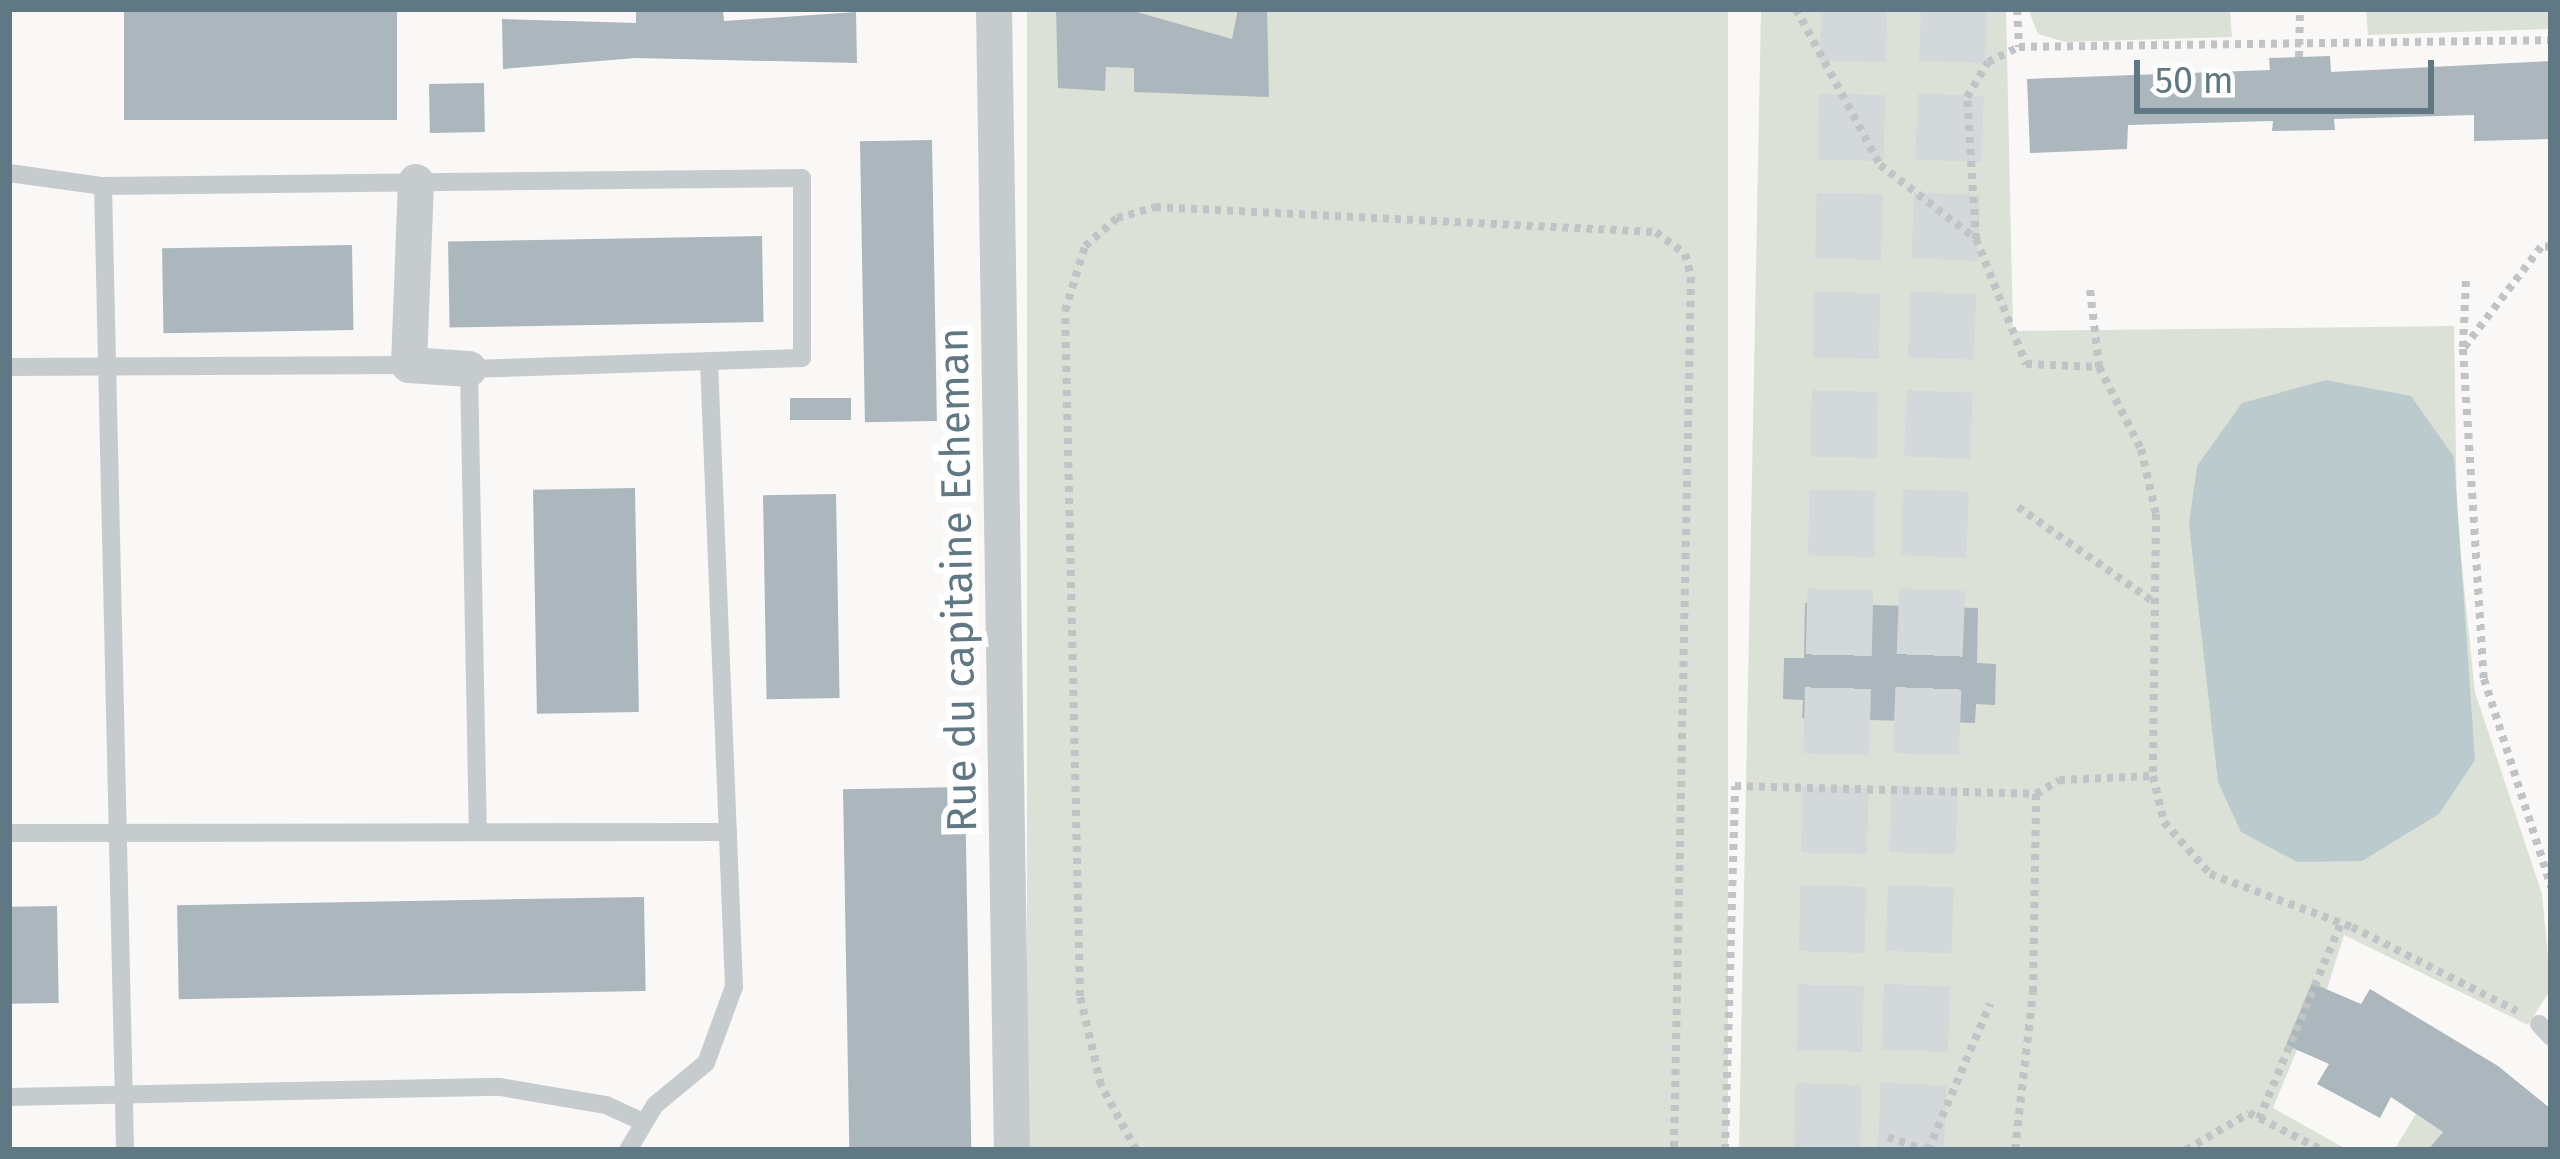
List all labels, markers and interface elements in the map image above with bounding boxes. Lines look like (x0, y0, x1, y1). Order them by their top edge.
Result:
scale bar (2140, 36, 2440, 110)
text: 50 m (2155, 59, 2234, 103)
street label: Rue du capitaine Echeman (928, 327, 988, 833)

